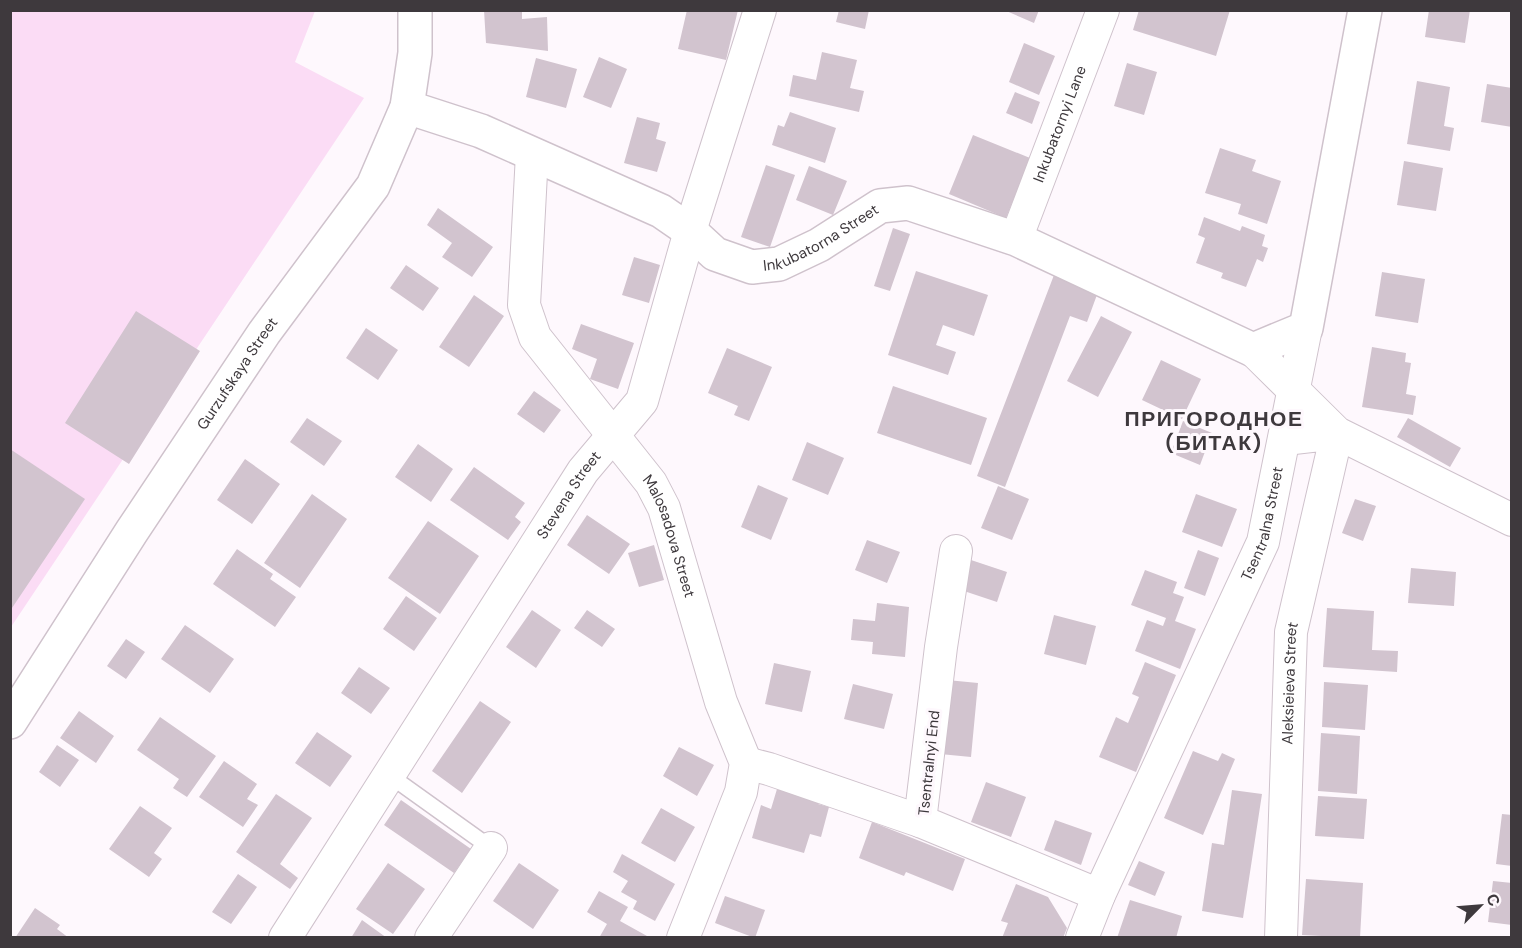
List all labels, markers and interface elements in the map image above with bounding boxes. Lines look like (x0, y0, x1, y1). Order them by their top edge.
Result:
street label: Inkubatornyi Lane (1028, 63, 1091, 185)
street label: Inkubatorna Street (762, 199, 883, 276)
street label: Gurzufskaya Street (192, 313, 282, 434)
district label: ПРИГОРОДНОЕ (БИТАК) (1125, 405, 1303, 457)
street label: Stevena Street (532, 447, 606, 543)
street label: Tsentralna Street (1236, 465, 1288, 584)
street label: Malosadova Street (638, 471, 700, 600)
street label: Aleksieieva Street (1277, 620, 1303, 745)
street label: Tsentralnyi End (914, 709, 944, 817)
north arrow (1450, 876, 1510, 936)
text: С (1481, 890, 1505, 910)

